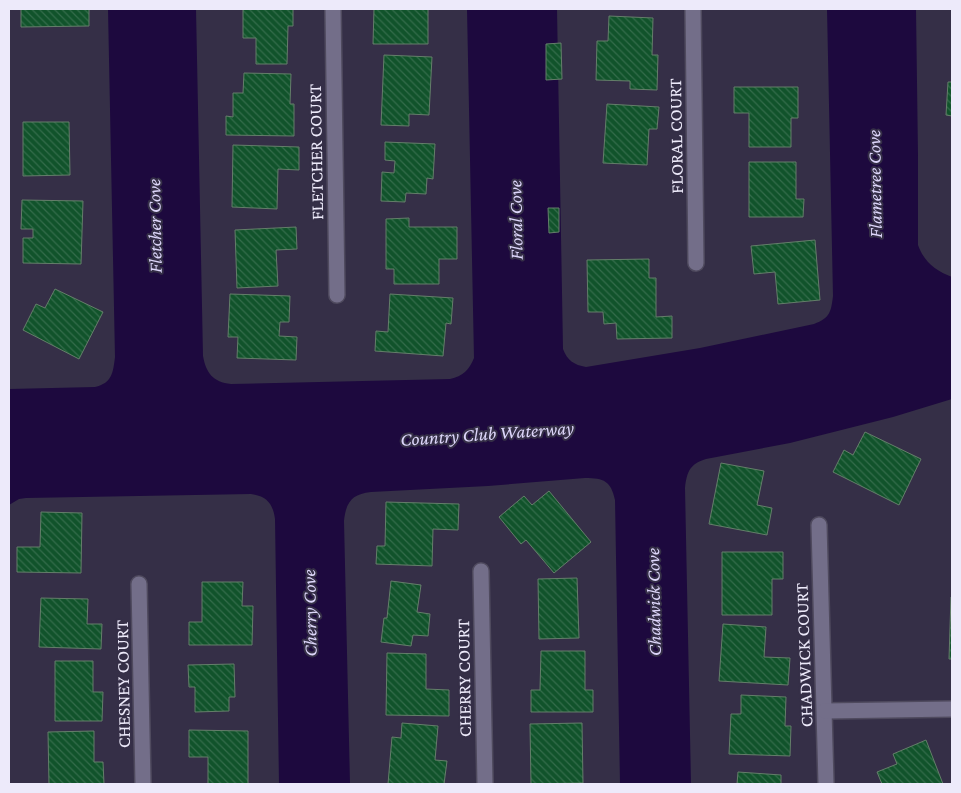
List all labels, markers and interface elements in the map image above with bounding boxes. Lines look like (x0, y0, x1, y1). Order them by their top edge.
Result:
street label: FLORAL COURT (665, 78, 687, 194)
street label: FLETCHER COURT (305, 83, 327, 220)
water label: Flametree Cove (863, 130, 886, 238)
water label: Fletcher Cove (143, 179, 166, 273)
water label: Floral Cove (504, 180, 527, 260)
water label: Country Club Waterway (399, 417, 575, 450)
water label: Chadwick Cove (642, 548, 665, 656)
water label: Cherry Cove (298, 569, 321, 657)
street label: CHADWICK COURT (791, 582, 817, 727)
street label: CHESNEY COURT (112, 619, 134, 748)
street label: CHERRY COURT (453, 619, 475, 737)

